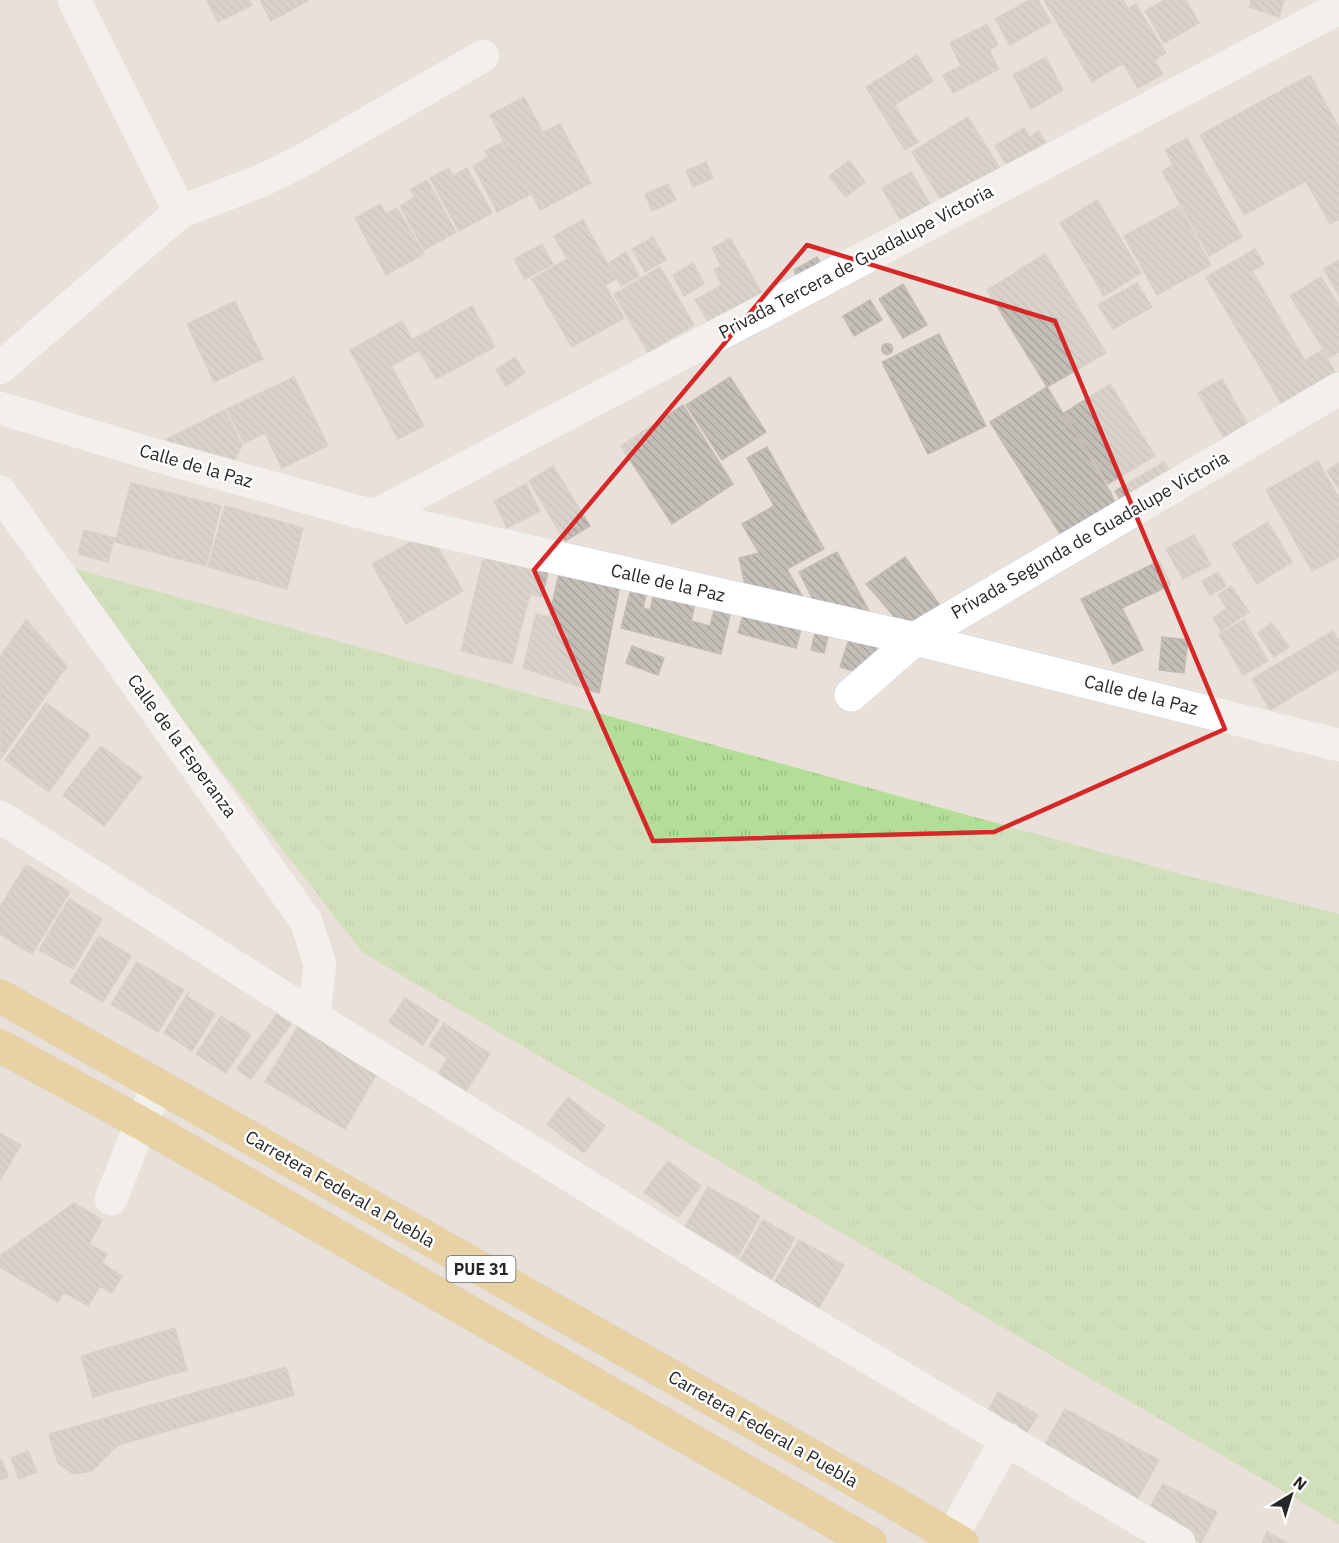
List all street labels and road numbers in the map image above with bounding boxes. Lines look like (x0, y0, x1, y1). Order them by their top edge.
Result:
street label: Privada Tercera de Guadalupe Victoria (715, 179, 997, 344)
street label: Calle de la Paz (137, 438, 255, 493)
street label: Privada Segunda de Guadalupe Victoria (947, 445, 1233, 624)
street label: Calle de la Paz (609, 558, 728, 607)
street label: Calle de la Esperanza (123, 669, 242, 822)
street label: Calle de la Paz (1082, 669, 1200, 720)
street label: Carretera Federal a Puebla (241, 1125, 440, 1253)
road number: PUE 31 (446, 1256, 516, 1282)
street label: Carretera Federal a Puebla (664, 1365, 863, 1493)

